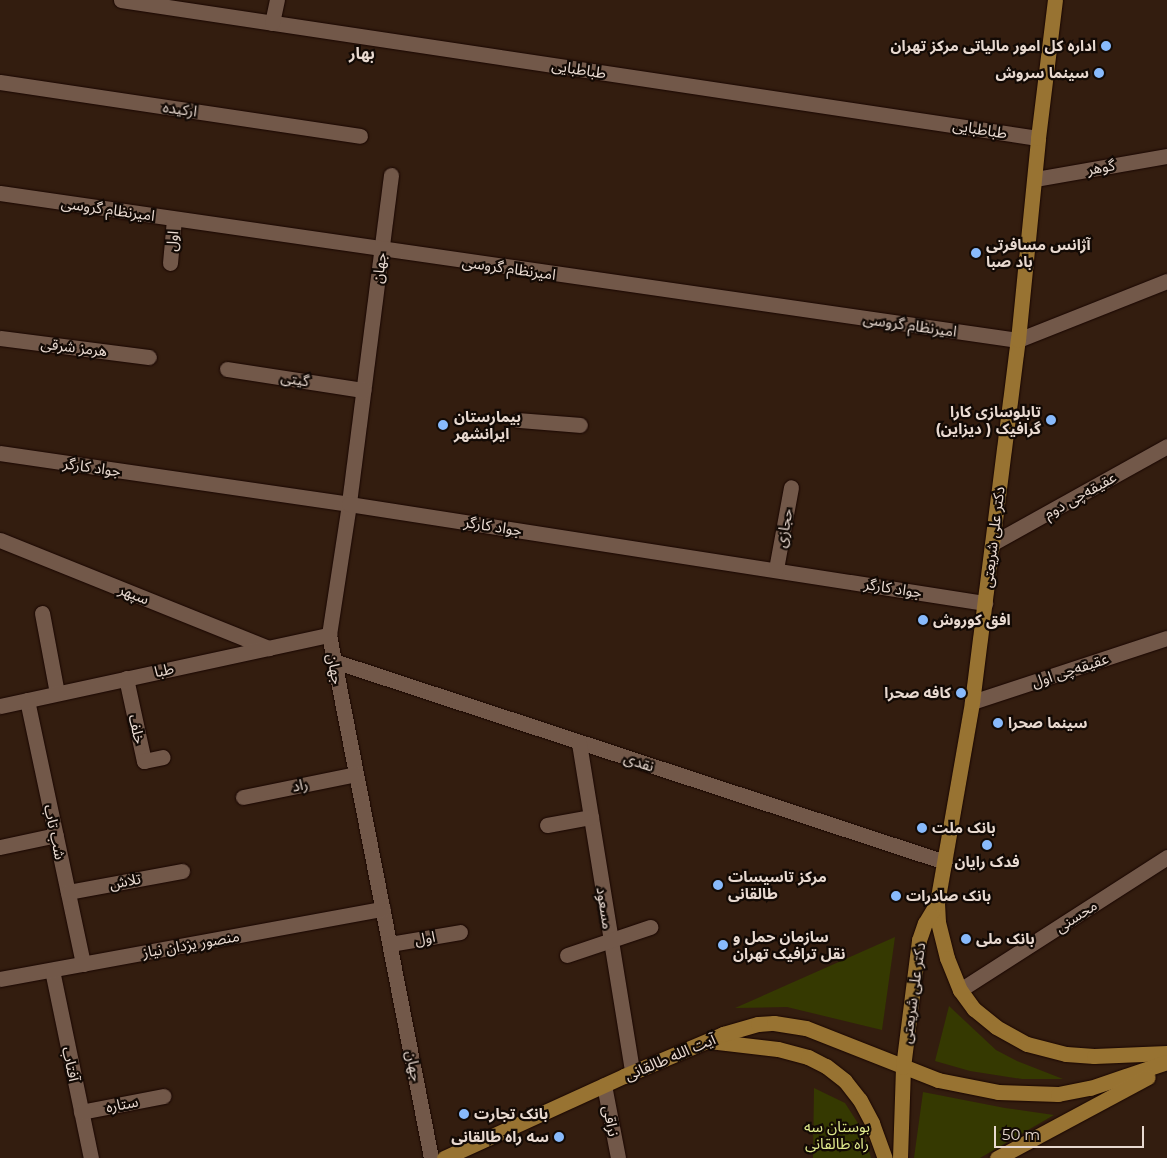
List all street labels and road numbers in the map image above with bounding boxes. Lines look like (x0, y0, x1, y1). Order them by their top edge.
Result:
street label: طباطبایی (551, 56, 607, 82)
street label: ارکیده (162, 98, 198, 120)
street label: طباطبایی (952, 116, 1008, 142)
street label: گوهر (1086, 156, 1116, 178)
street label: امیرنظام گروسی (60, 194, 156, 224)
street label: اول (162, 230, 182, 252)
street label: جهان (368, 251, 390, 285)
street label: امیرنظام گروسی (461, 253, 557, 283)
street label: امیرنظام گروسی (862, 310, 958, 340)
street label: هرمز شرقی (40, 334, 108, 360)
street label: گیتی (280, 368, 310, 390)
street label: جواد کارگر (62, 454, 122, 480)
street label: عقیقه‌چی دوم (1041, 468, 1119, 522)
street label: دکتر علی شریعتی (978, 485, 1008, 589)
street label: حجازی (772, 507, 796, 549)
street label: جواد کارگر (463, 513, 523, 539)
street label: جواد کارگر (863, 575, 923, 601)
street label: سپهر (116, 580, 152, 608)
street label: عقیقه‌چی اول (1029, 649, 1111, 691)
street label: جهان (323, 652, 347, 686)
street label: طبا (153, 659, 175, 681)
street label: خلف (125, 712, 149, 746)
street label: نقدی (622, 749, 656, 775)
street label: راد (291, 775, 309, 795)
street label: شب تاب (40, 803, 70, 861)
street label: تلاش (108, 869, 142, 893)
street label: مسعود (593, 886, 617, 930)
street label: محسنی (1052, 896, 1100, 936)
street label: منصور یزدان نیاز (141, 927, 241, 961)
street label: اول (413, 927, 437, 949)
street label: دکتر علی شریعتی (897, 941, 929, 1045)
street label: آیت الله طالقانی (622, 1030, 718, 1084)
street label: آفتاب (59, 1045, 83, 1083)
street label: جهان (402, 1049, 426, 1083)
street label: ستاره (104, 1092, 140, 1116)
street label: نراقی (599, 1104, 623, 1138)

